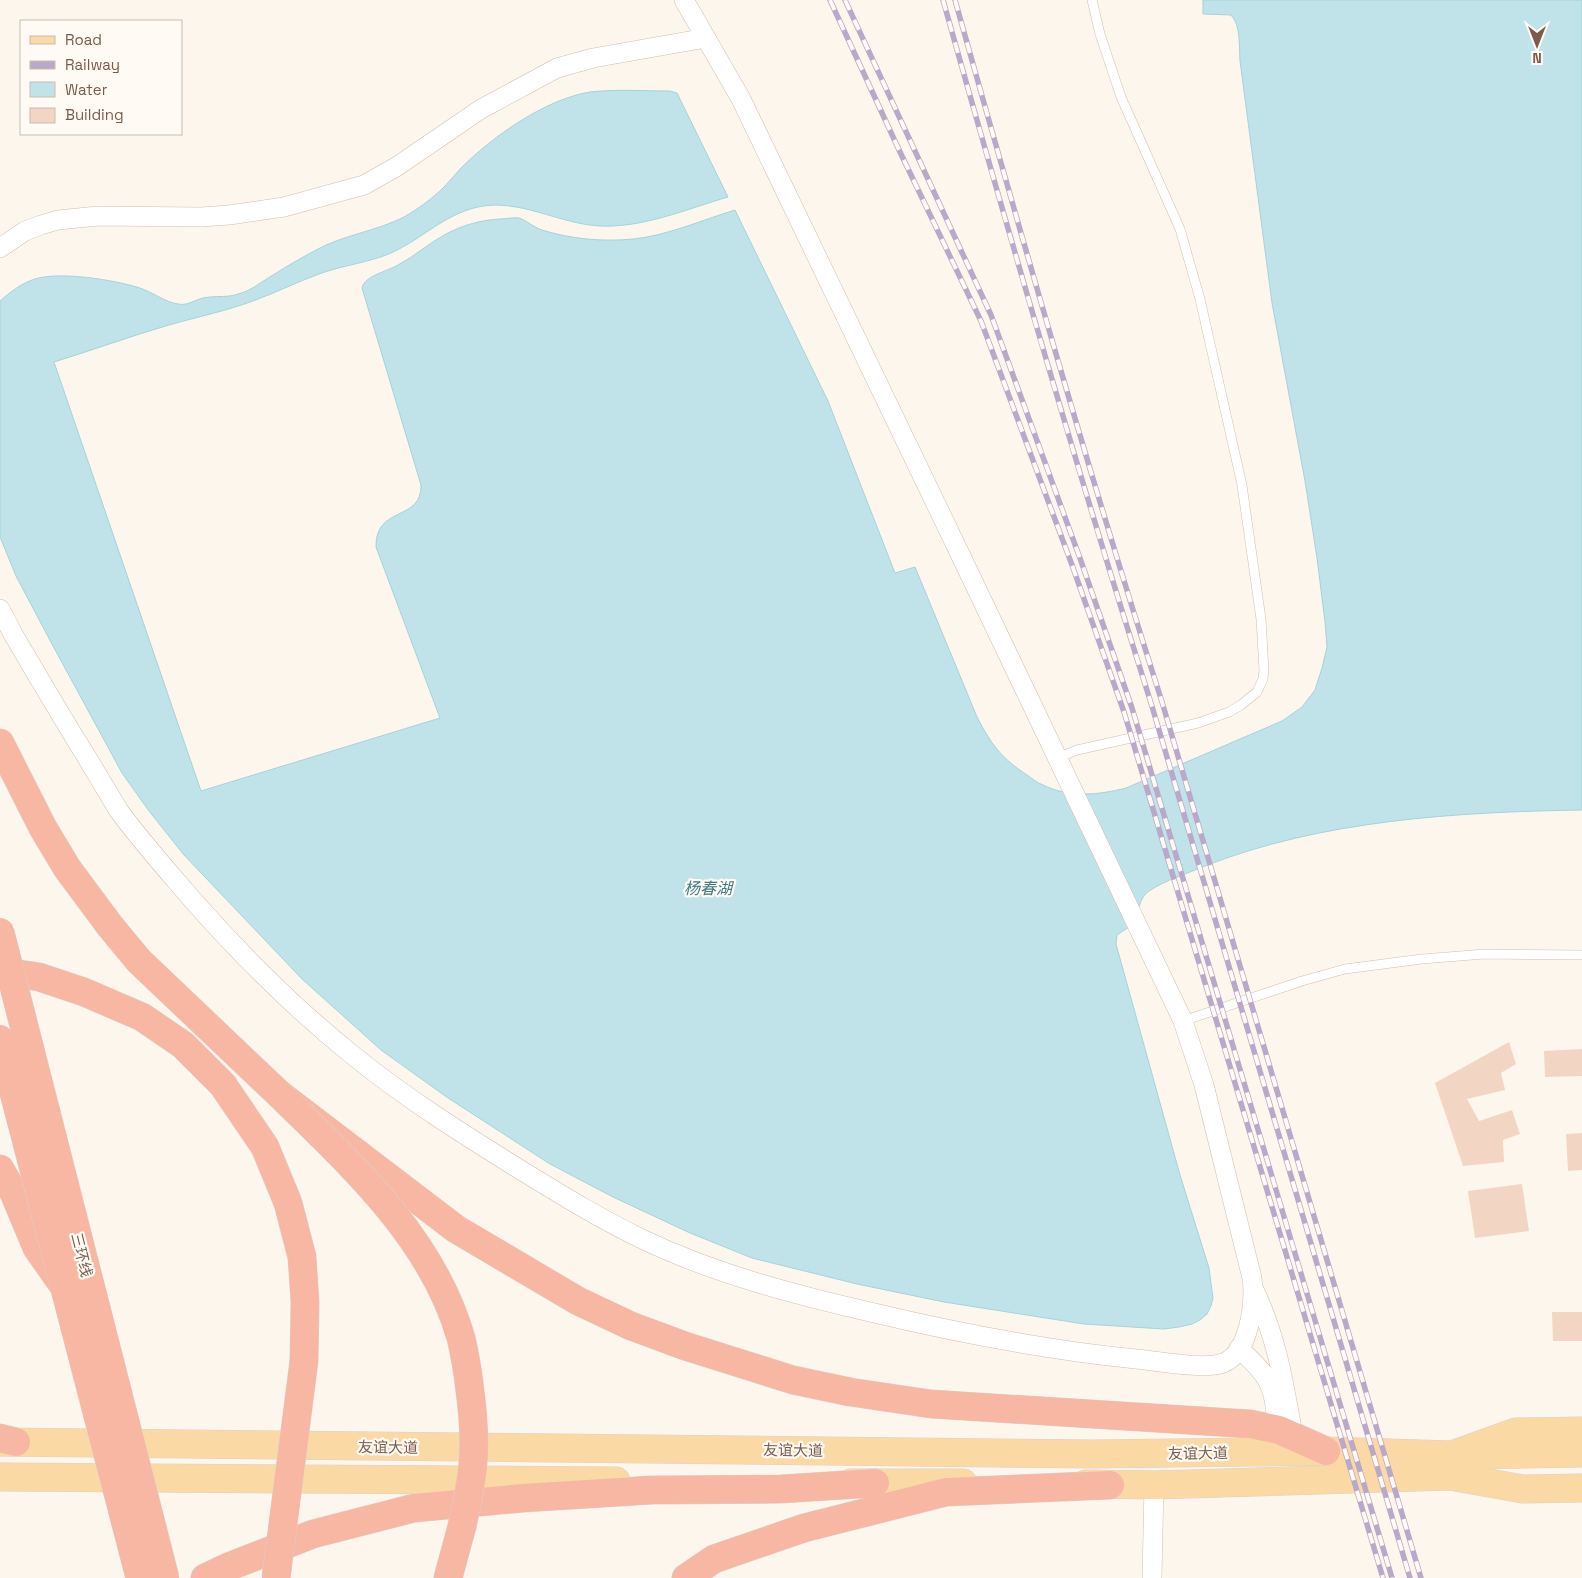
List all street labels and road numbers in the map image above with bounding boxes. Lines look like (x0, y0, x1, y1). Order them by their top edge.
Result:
street label: 三环线 (67, 1231, 97, 1279)
street label: 友谊大道 (358, 1437, 418, 1457)
street label: 友谊大道 (763, 1440, 823, 1460)
street label: 友谊大道 (1168, 1443, 1228, 1463)

